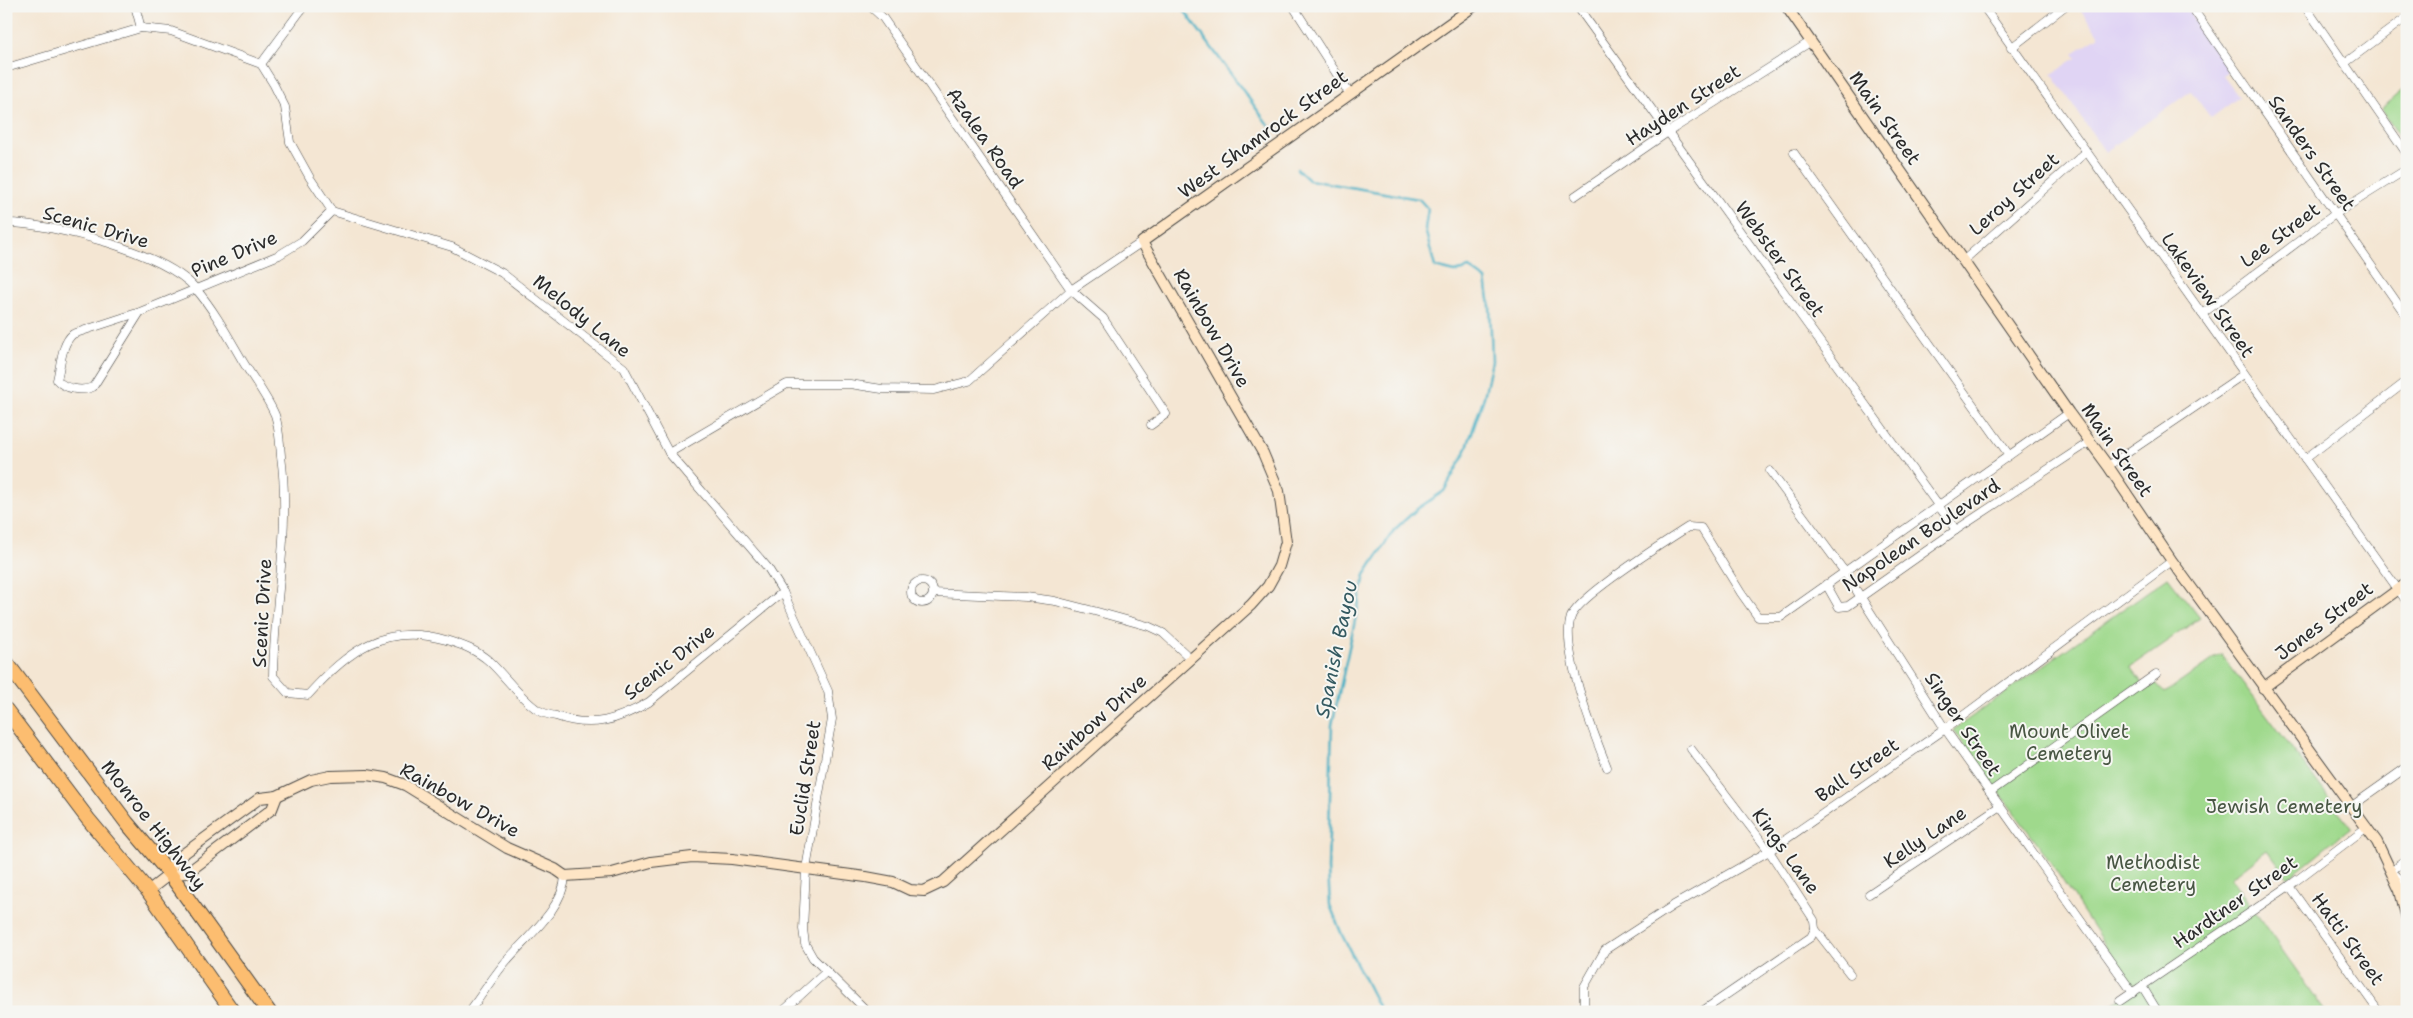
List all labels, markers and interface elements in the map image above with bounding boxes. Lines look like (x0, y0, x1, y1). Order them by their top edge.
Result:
street label: Hayden Street (1621, 58, 1745, 152)
street label: West Shamrock Street (1173, 64, 1353, 204)
street label: Main Street (1843, 66, 1927, 170)
street label: Azalea Road (941, 82, 1029, 194)
street label: Sanders Street (2263, 90, 2361, 216)
street label: Leroy Street (1964, 147, 2064, 241)
street label: Webster Street (1729, 196, 1831, 322)
street label: Lee Street (2235, 197, 2325, 273)
street label: Scenic Drive (40, 200, 152, 254)
street label: Pine Drive (187, 225, 281, 283)
street label: Lakeview Street (2156, 228, 2260, 362)
street label: Rainbow Drive (1168, 264, 1256, 392)
street label: Melody Lane (528, 269, 636, 363)
street label: Main Street (2075, 398, 2159, 502)
street label: Napolean Boulevard (1837, 473, 2005, 597)
street label: Scenic Drive (247, 558, 277, 668)
street label: Jones Street (2270, 576, 2378, 666)
water label: Spanish Bayou (1309, 578, 1363, 720)
street label: Scenic Drive (618, 619, 720, 705)
street label: Singer Street (1919, 667, 2007, 781)
street label: Rainbow Drive (1036, 668, 1152, 776)
street label: Euclid Street (784, 719, 826, 837)
park label: Mount Olivet Cemetery (2009, 719, 2129, 766)
street label: Ball Street (1810, 732, 1904, 808)
street label: Monroe Highway (95, 755, 213, 895)
street label: Rainbow Drive (396, 757, 524, 843)
park label: Jewish Cemetery (2206, 794, 2362, 819)
street label: Kelly Lane (1879, 800, 1971, 874)
street label: Kings Lane (1746, 803, 1826, 899)
park label: Methodist Cemetery (2106, 850, 2200, 897)
street label: Hardtner Street (2168, 850, 2302, 954)
street label: Hatti Street (2306, 888, 2390, 990)

